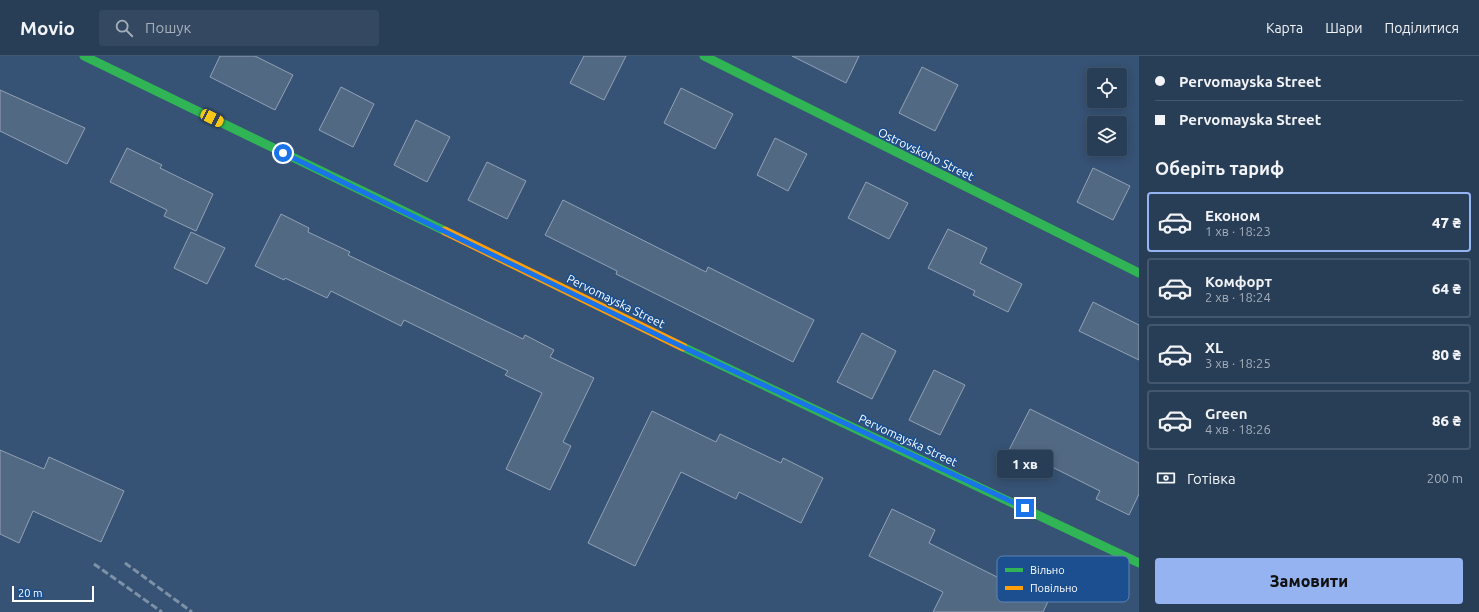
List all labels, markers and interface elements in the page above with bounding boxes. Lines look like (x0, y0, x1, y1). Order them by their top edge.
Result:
search box (99, 10, 379, 46)
text: Movio (20, 17, 75, 39)
icon: search (113, 17, 135, 39)
text: Пошук (145, 19, 191, 36)
text: Карта (1266, 20, 1303, 36)
text: Шари (1325, 20, 1363, 36)
text: Поділитися (1385, 20, 1459, 36)
map controls (1087, 68, 1127, 156)
button: locate (1087, 68, 1127, 108)
text: Pervomayska Street (1179, 73, 1321, 90)
car (199, 107, 225, 129)
text: Pervomayska Street (1179, 111, 1321, 128)
button: layers (1087, 116, 1127, 156)
street label: Ostrovskoho Street (876, 125, 976, 183)
route start (274, 144, 292, 162)
text: Оберіть тариф (1155, 158, 1284, 178)
icon: car (1157, 204, 1193, 240)
text: Економ (1205, 207, 1260, 224)
text: 47 ₴ (1432, 214, 1461, 231)
text: 1 хв · 18:23 (1205, 224, 1271, 238)
icon: car (1157, 270, 1193, 306)
street label: Pervomayska Street (565, 272, 667, 330)
text: Комфорт (1205, 273, 1272, 290)
text: 64 ₴ (1432, 280, 1461, 297)
text: 2 хв · 18:24 (1205, 290, 1271, 304)
icon: car (1157, 336, 1193, 372)
text: XL (1205, 339, 1223, 356)
text: 80 ₴ (1432, 346, 1461, 363)
text: 3 хв · 18:25 (1205, 356, 1271, 370)
icon: car (1157, 402, 1193, 438)
text: Green (1205, 405, 1247, 422)
street label: Pervomayska Street (857, 411, 960, 469)
text: 86 ₴ (1432, 412, 1461, 429)
text: 4 хв · 18:26 (1205, 422, 1271, 436)
callout: 1 хв (997, 450, 1053, 478)
text: 1 хв (1012, 457, 1038, 471)
icon: cash (1155, 467, 1177, 489)
text: Готівка (1187, 470, 1236, 487)
text: 200 m (1427, 471, 1463, 485)
route end (1016, 499, 1034, 517)
legend (997, 556, 1129, 602)
button: Замовити (1155, 558, 1463, 604)
text: Вільно (1030, 564, 1065, 576)
text: Повільно (1030, 582, 1078, 594)
scale bar (12, 584, 94, 603)
text: 20 m (18, 587, 42, 599)

